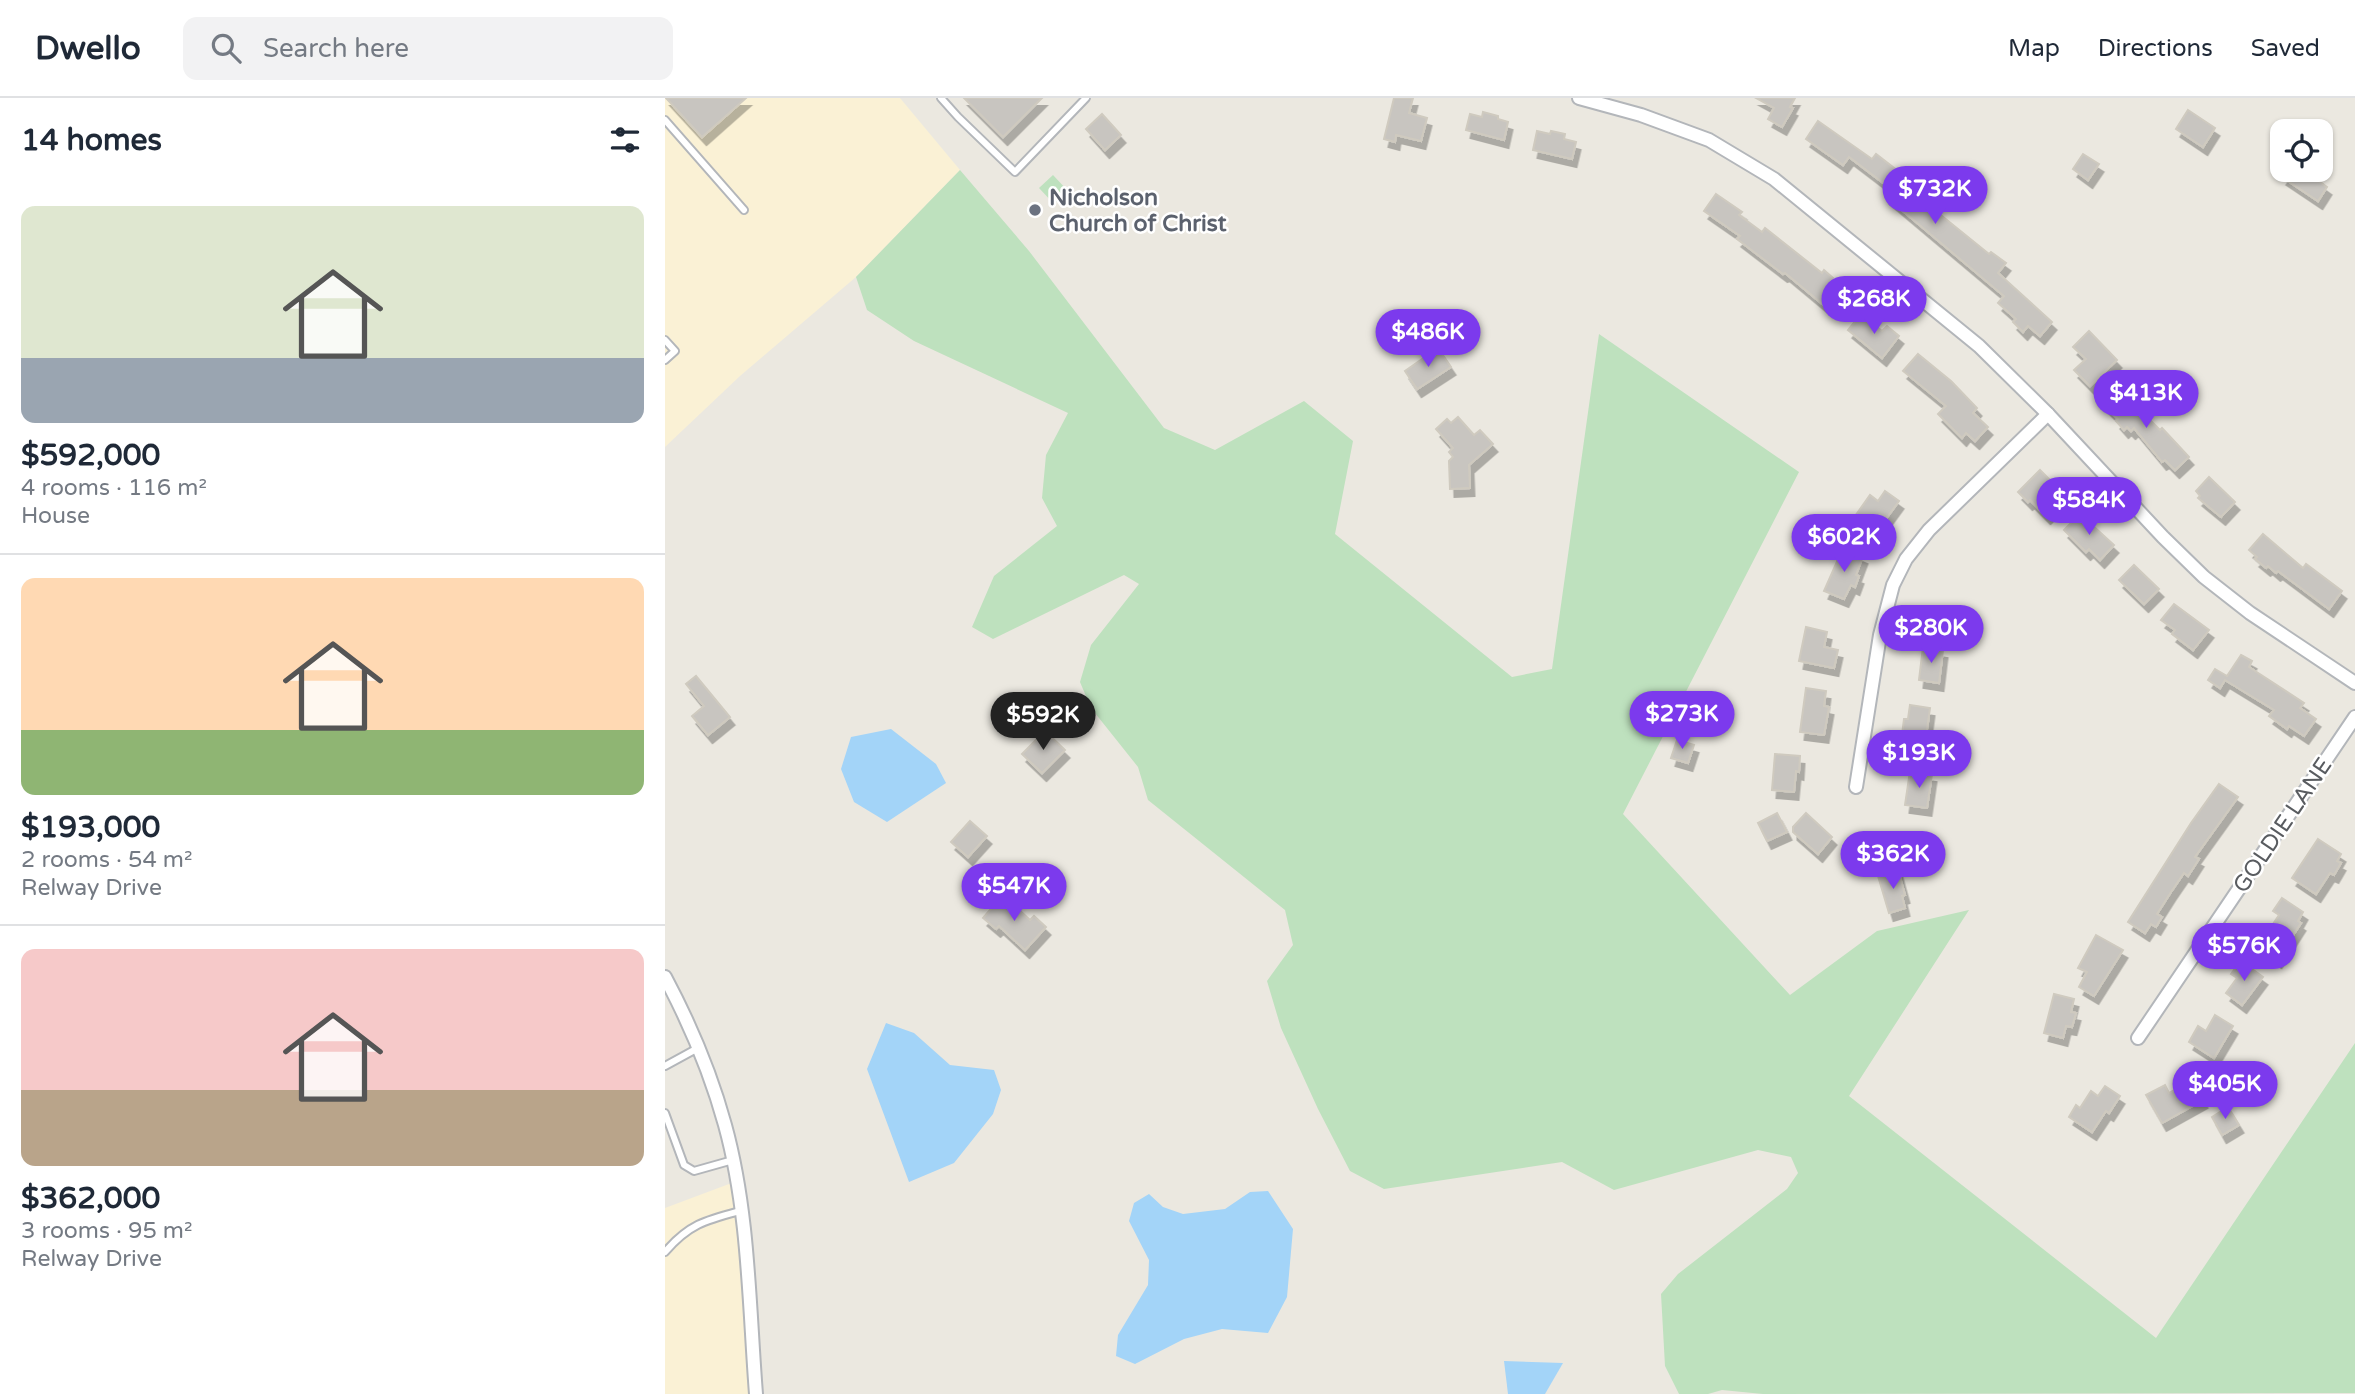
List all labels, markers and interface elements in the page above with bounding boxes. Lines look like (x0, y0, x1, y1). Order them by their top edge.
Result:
search box (183, 17, 673, 80)
text: Dwello (35, 29, 141, 68)
icon: search (207, 29, 245, 67)
text: Search here (263, 33, 409, 64)
text: Map (2008, 34, 2060, 63)
text: Directions (2098, 34, 2213, 63)
text: Saved (2251, 34, 2320, 63)
map controls (2270, 119, 2333, 182)
button: locate (2270, 119, 2333, 182)
icon: filters (606, 121, 644, 159)
text: 14 homes (21, 122, 162, 159)
pin: $732K (1886, 166, 1984, 226)
text: $732K (1899, 175, 1971, 203)
place label: Nicholson Church of Christ (1049, 184, 1227, 238)
marker: Nicholson Church of Christ (1027, 202, 1043, 218)
icon: home (270, 251, 396, 377)
pin: $268K (1825, 276, 1923, 336)
text: $268K (1838, 285, 1910, 313)
pin: $486K (1379, 310, 1477, 369)
text: $486K (1392, 318, 1464, 346)
pin: $413K (2097, 370, 2195, 430)
text: $413K (2110, 379, 2182, 407)
text: $592,000 (21, 437, 160, 474)
text: 4 rooms · 116 m² (21, 474, 207, 502)
pin: $584K (2040, 478, 2138, 537)
text: $584K (2053, 486, 2125, 514)
text: House (21, 502, 90, 530)
pin: $602K (1795, 514, 1893, 574)
text: $602K (1808, 523, 1880, 551)
pin: $280K (1882, 606, 1980, 665)
text: $280K (1895, 614, 1967, 642)
icon: home (270, 623, 396, 749)
pin: $592K (994, 692, 1092, 752)
pin: $273K (1633, 692, 1731, 751)
text: $273K (1646, 700, 1718, 728)
text: $592K (1007, 701, 1079, 729)
pin: $193K (1870, 730, 1968, 790)
text: $193K (1883, 739, 1955, 767)
street label: GOLDIE LANE (2227, 753, 2338, 898)
text: $193,000 (21, 809, 160, 846)
pin: $362K (1844, 832, 1942, 891)
text: $362K (1857, 840, 1929, 868)
text: 2 rooms · 54 m² (21, 846, 192, 874)
pin: $547K (965, 864, 1063, 923)
text: $547K (978, 872, 1050, 900)
text: Relway Drive (21, 874, 162, 902)
pin: $576K (2195, 924, 2293, 983)
text: $576K (2208, 932, 2280, 960)
icon: home (270, 994, 396, 1120)
pin: $405K (2176, 1062, 2274, 1121)
text: $405K (2189, 1070, 2261, 1098)
text: $362,000 (21, 1180, 160, 1217)
text: 3 rooms · 95 m² (21, 1217, 192, 1245)
text: Relway Drive (21, 1245, 162, 1273)

